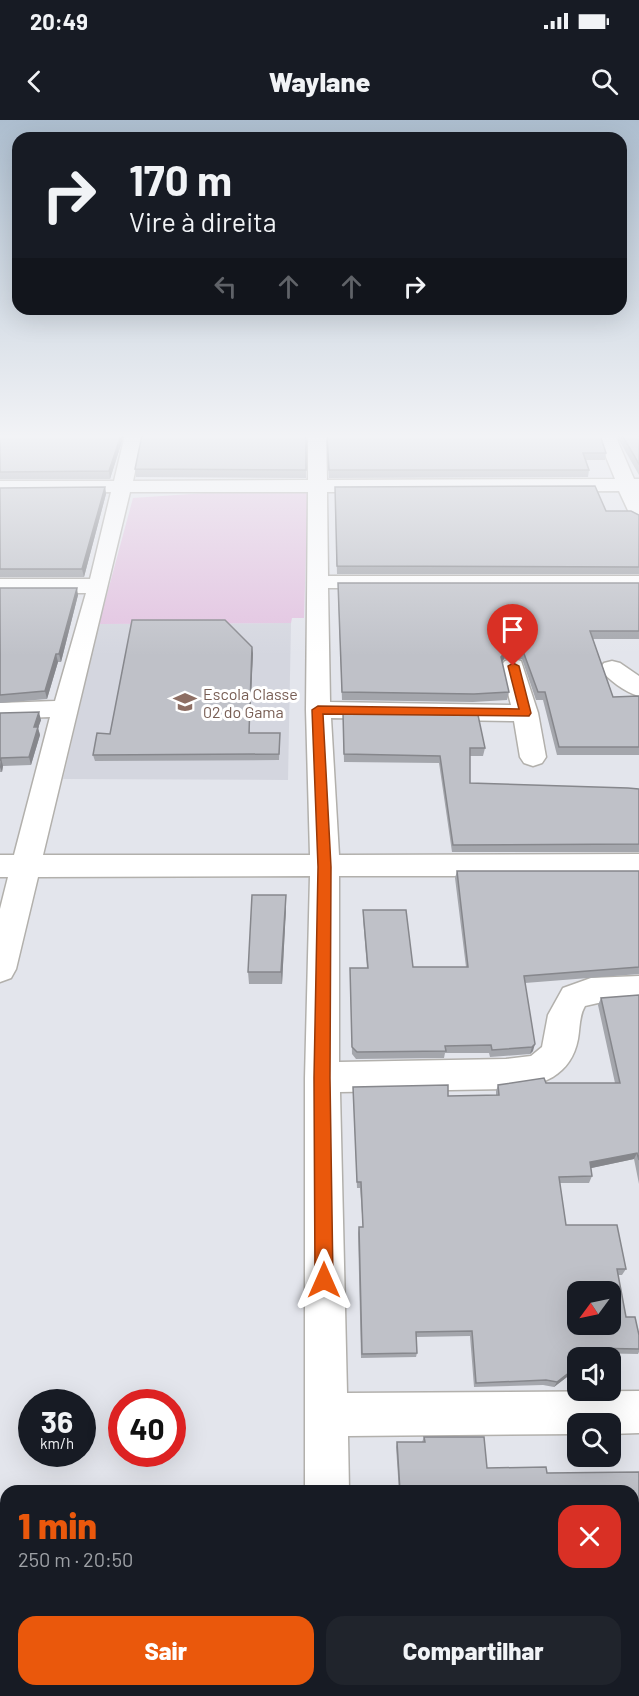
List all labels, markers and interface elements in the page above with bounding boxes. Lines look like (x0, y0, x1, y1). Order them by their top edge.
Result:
text: 20:49 (30, 8, 88, 34)
icon: back (18, 65, 51, 98)
text: Waylane (269, 65, 370, 97)
icon: search (588, 65, 621, 98)
text: 170 m (129, 154, 232, 204)
icon: right (30, 156, 108, 234)
text: Vire à direita (129, 205, 277, 237)
icon: left (209, 270, 242, 303)
icon: ahead (272, 270, 305, 303)
icon: ahead (335, 270, 368, 303)
icon: right (398, 270, 431, 303)
pin (487, 604, 538, 666)
icon: arrive (496, 613, 529, 646)
place label: Escola Classe 02 do Gama (203, 684, 298, 721)
school or university icon: Escola Classe 02 do Gama (172, 689, 198, 715)
position arrow (292, 1248, 356, 1312)
north arrow (567, 1281, 621, 1335)
map controls (567, 1281, 621, 1467)
button: sound (567, 1347, 621, 1401)
speed limit sign: 40 (108, 1389, 186, 1467)
text: 36 (41, 1403, 73, 1439)
button: search (567, 1413, 621, 1467)
text: km/h (40, 1434, 74, 1452)
text: 1 min (18, 1503, 97, 1546)
button: close (558, 1505, 621, 1568)
text: 250 m · 20:50 (18, 1547, 133, 1571)
button: Sair (18, 1616, 314, 1685)
button: Compartilhar (326, 1616, 621, 1685)

